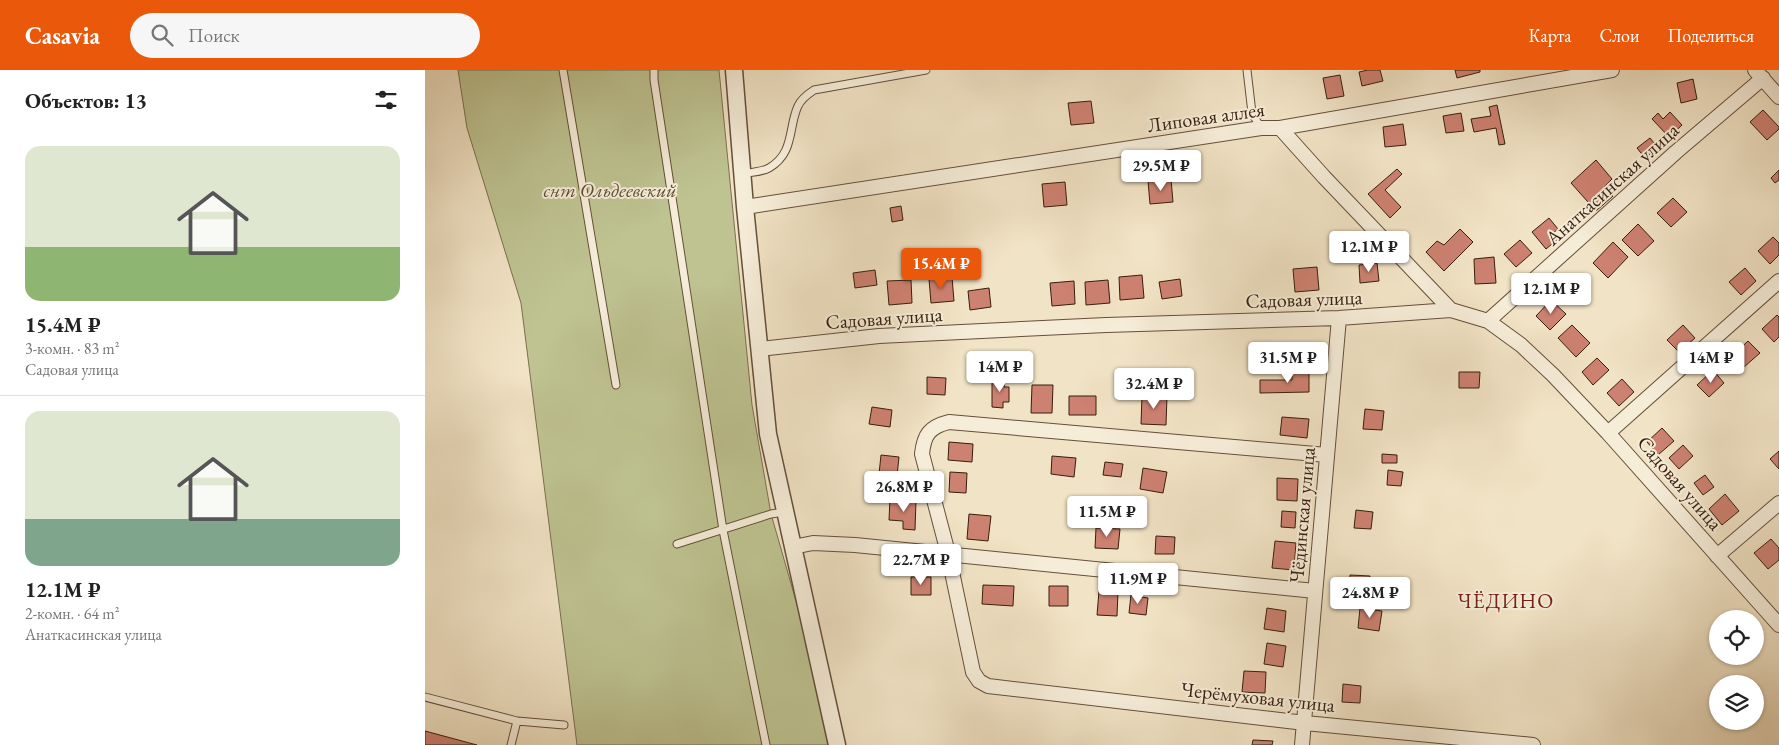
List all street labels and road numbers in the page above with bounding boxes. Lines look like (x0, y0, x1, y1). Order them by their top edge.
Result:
street label: Липовая аллея (1146, 96, 1266, 138)
street label: Анаткасинская улица (1539, 117, 1684, 252)
street label: Садовая улица (1245, 284, 1363, 314)
street label: Садовая улица (825, 301, 943, 335)
street label: Садовая улица (1632, 430, 1728, 536)
street label: Чёдинская улица (1283, 446, 1321, 584)
street label: Черёмуховая улица (1180, 676, 1336, 718)

